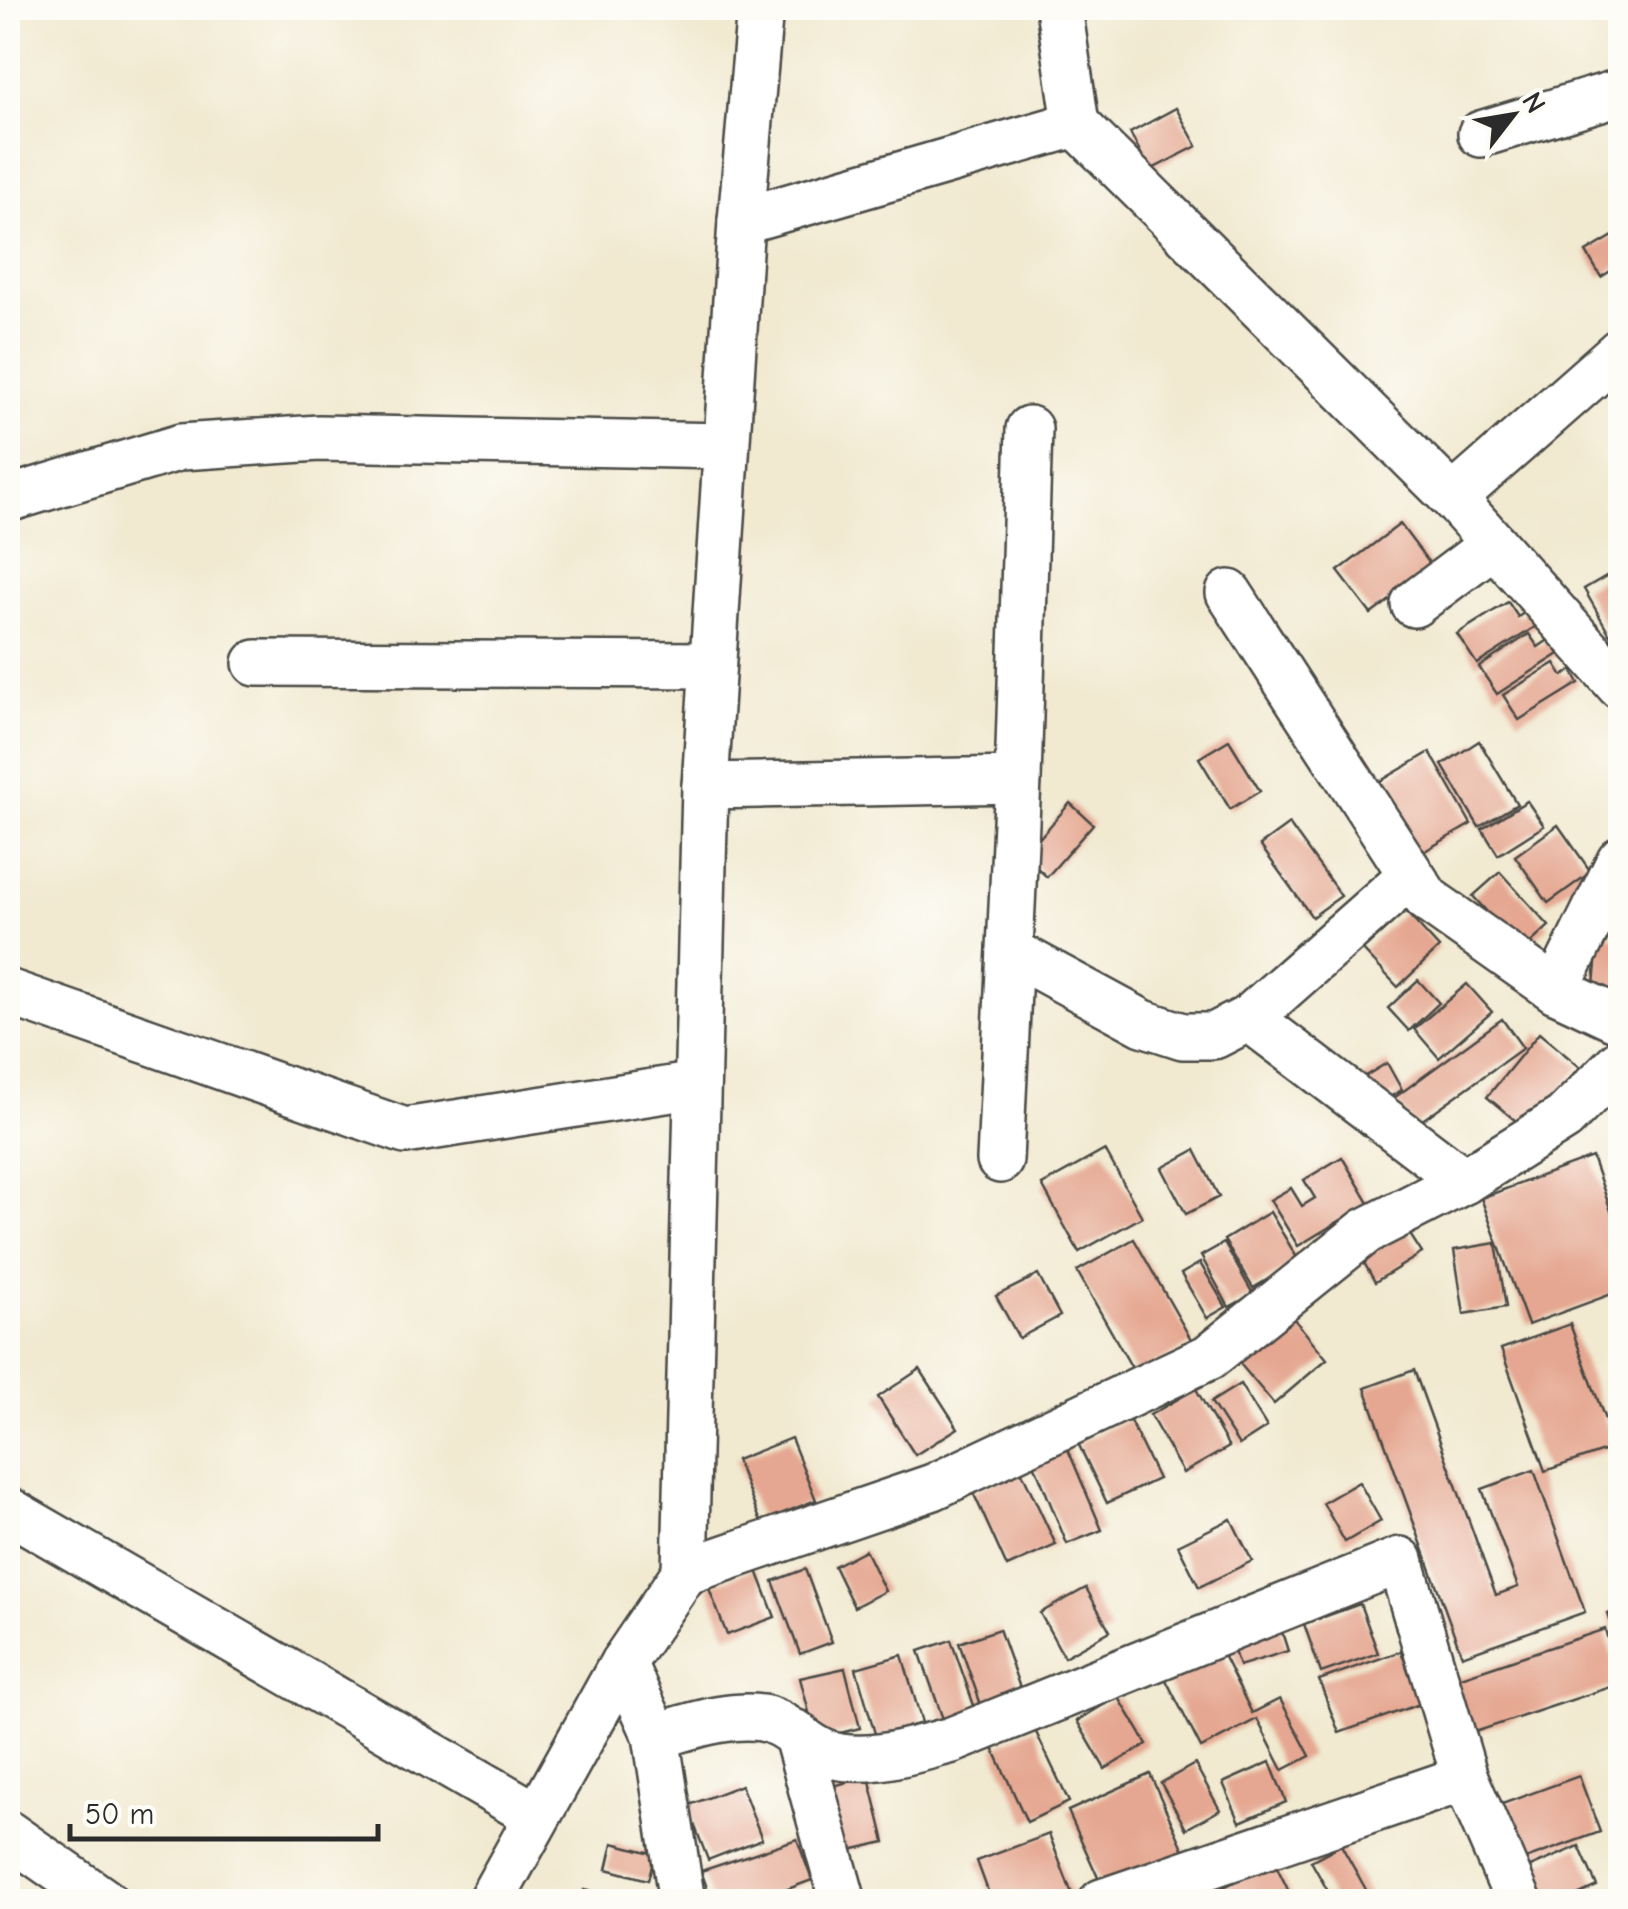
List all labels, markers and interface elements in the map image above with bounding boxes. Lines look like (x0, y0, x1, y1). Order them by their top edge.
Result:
north arrow (1463, 65, 1563, 165)
text: N (1515, 87, 1552, 119)
scale bar (70, 1779, 378, 1841)
text: 50 m (85, 1797, 154, 1832)

